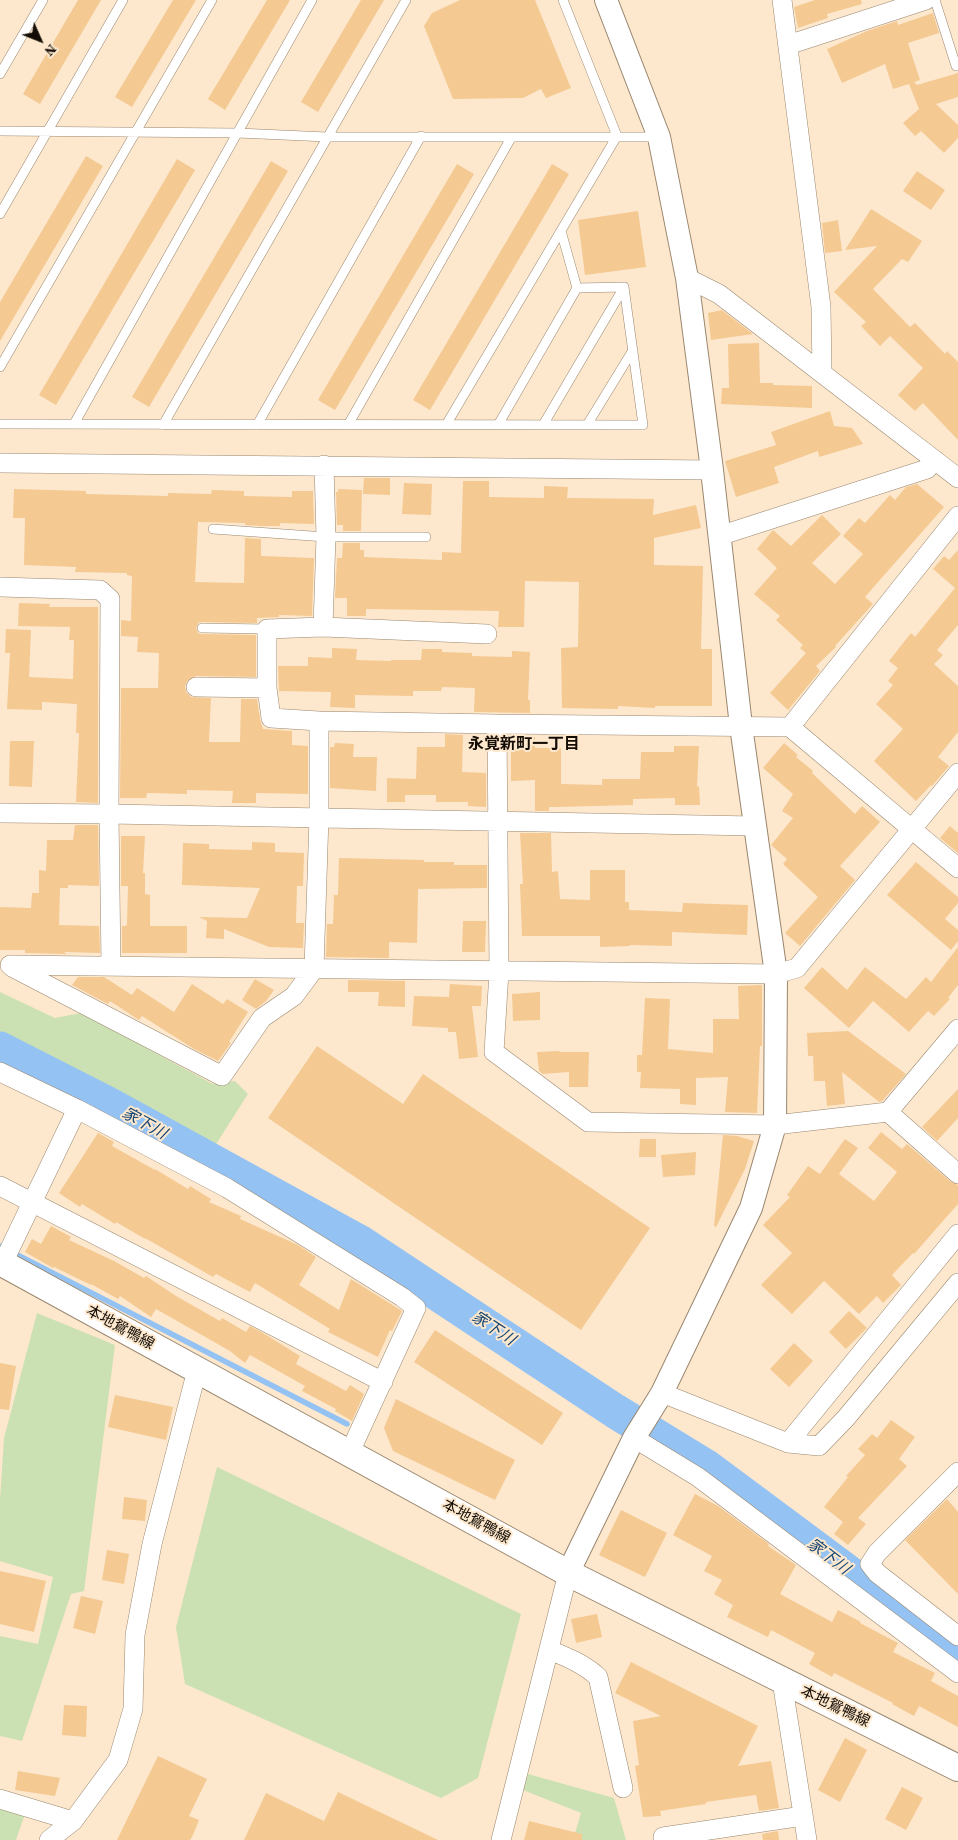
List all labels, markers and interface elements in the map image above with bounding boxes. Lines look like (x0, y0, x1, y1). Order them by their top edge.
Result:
north arrow (15, 15, 65, 65)
text: N (40, 40, 62, 61)
district label: 永覚新町一丁目 (468, 735, 580, 755)
water label: 家下川 (118, 1104, 170, 1144)
street label: 本地鴛鴨線 (83, 1302, 157, 1354)
water label: 家下川 (468, 1308, 518, 1350)
street label: 本地鴛鴨線 (439, 1496, 513, 1548)
water label: 家下川 (803, 1535, 853, 1579)
street label: 本地鴛鴨線 (797, 1682, 873, 1732)

